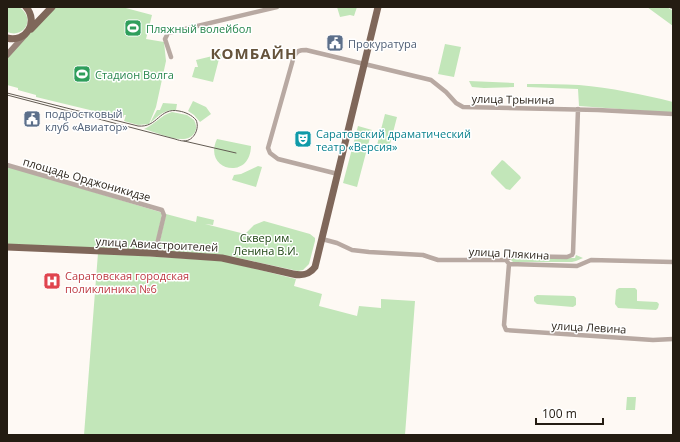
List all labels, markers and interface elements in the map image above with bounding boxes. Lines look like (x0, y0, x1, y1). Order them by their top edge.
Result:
sports icon: Пляжный волейбол (123, 18, 143, 38)
place label: Пляжный волейбол (146, 21, 252, 36)
public building icon: Прокуратура (325, 33, 345, 53)
place label: Прокуратура (348, 36, 417, 51)
district label: КОМБАЙН (211, 43, 297, 63)
sports icon: Стадион Волга (72, 64, 92, 84)
place label: Стадион Волга (95, 67, 174, 82)
street label: улица Трынина (471, 91, 555, 107)
place label: подростковый клуб «Авиатор» (45, 106, 128, 134)
public building icon: подростковый клуб «Авиатор» (22, 109, 42, 129)
place label: Саратовский драматический театр «Версия» (316, 126, 471, 154)
theatre icon: Саратовский драматический театр «Версия» (293, 129, 313, 149)
street label: площадь Орджоникидзе (21, 154, 153, 204)
park label: Сквер им. Ленина В.И. (233, 230, 299, 258)
street label: улица Авиастроителей (95, 233, 219, 255)
street label: улица Плякина (468, 243, 550, 263)
place label: Саратовская городская поликлиника №6 (65, 268, 189, 296)
hospital icon: Саратовская городская поликлиника №6 (42, 271, 62, 291)
street label: улица Левина (551, 318, 627, 336)
scale bar (536, 400, 603, 426)
text: 100 m (542, 405, 577, 422)

